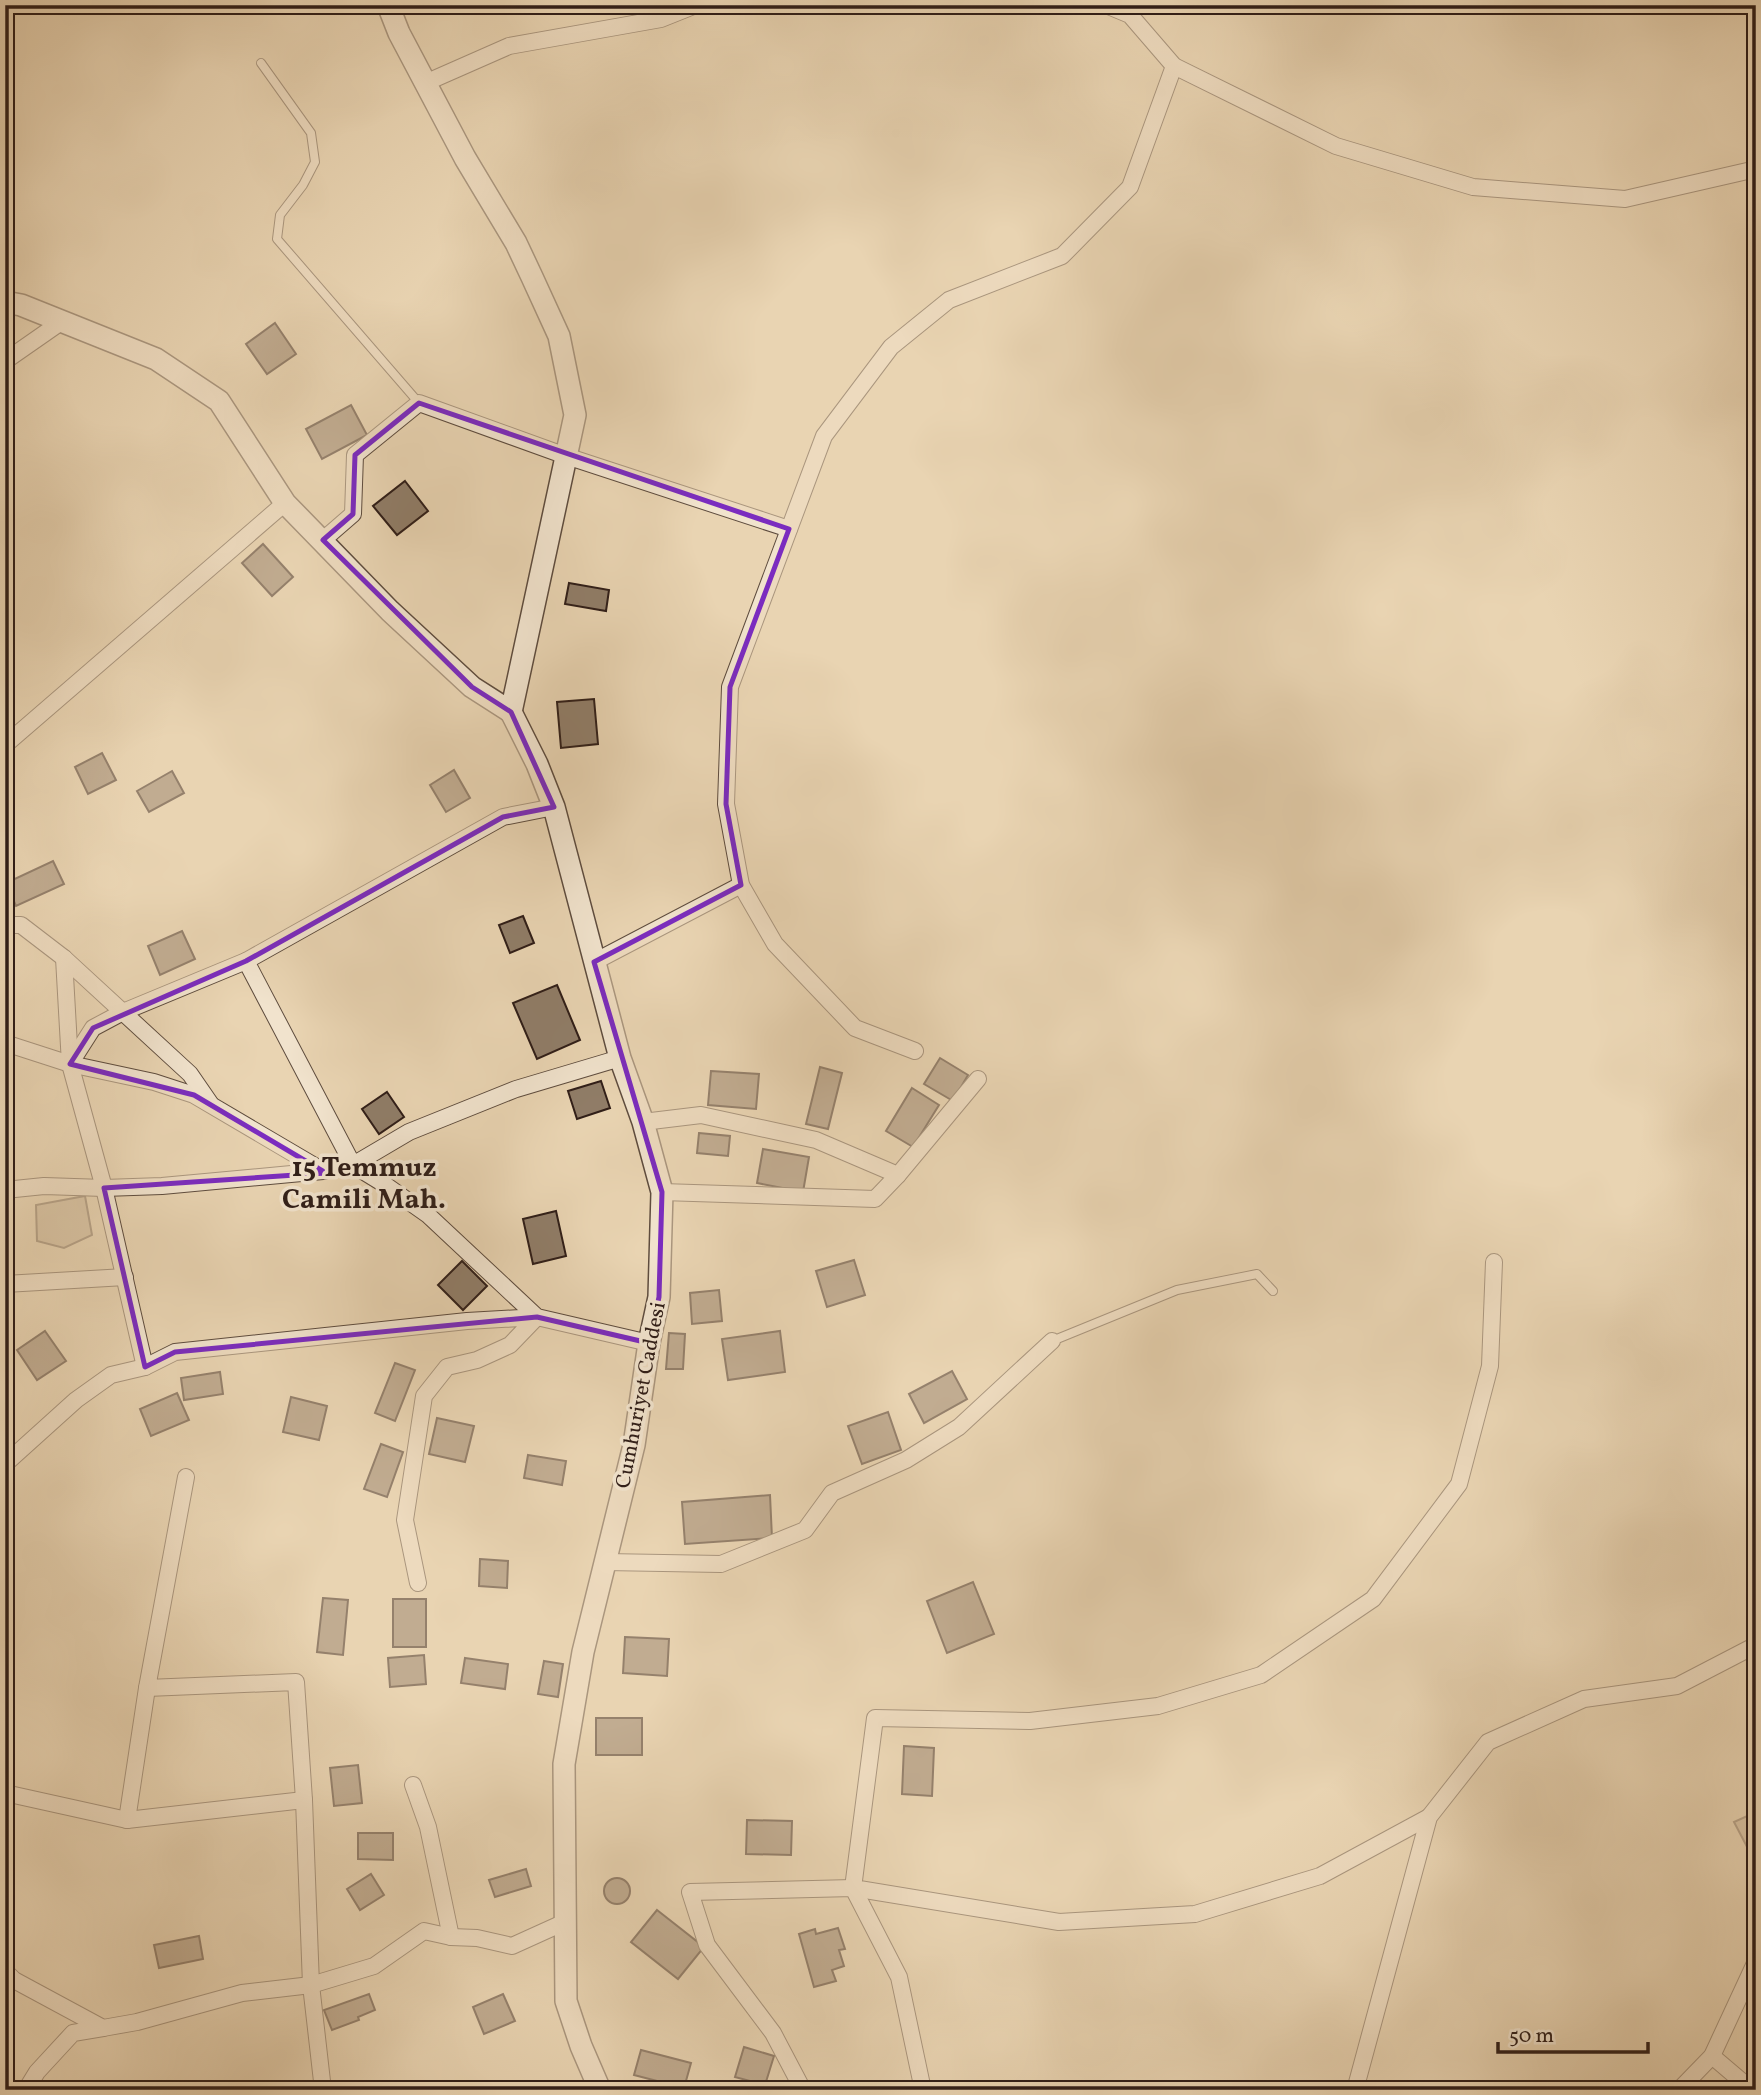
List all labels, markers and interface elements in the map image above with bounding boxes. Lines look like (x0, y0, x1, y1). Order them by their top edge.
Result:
district label: 15 Temmuz Camili Mah. (282, 1149, 446, 1220)
street label: Cumhuriyet Caddesi (609, 1300, 674, 1491)
scale bar (1498, 2011, 1649, 2055)
text: 50 m (1509, 2022, 1554, 2051)

